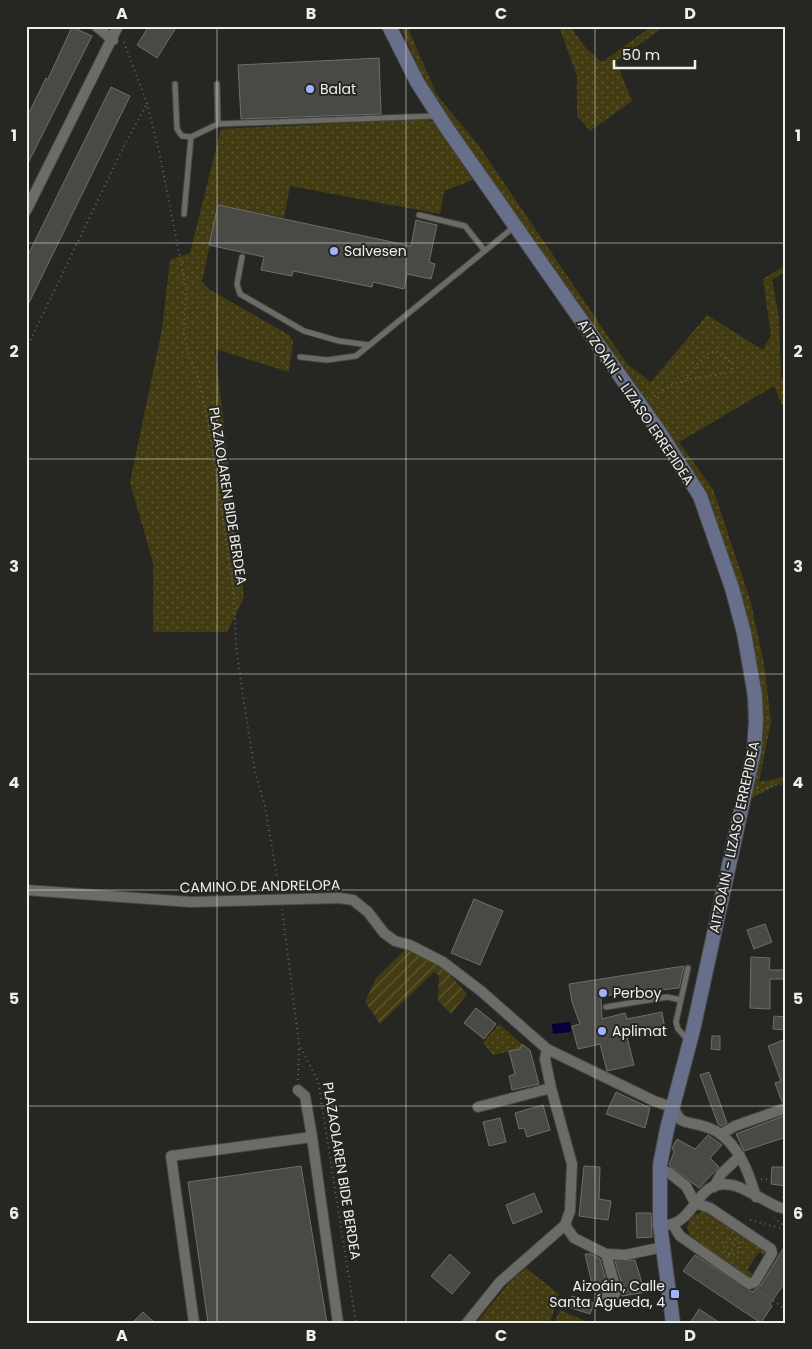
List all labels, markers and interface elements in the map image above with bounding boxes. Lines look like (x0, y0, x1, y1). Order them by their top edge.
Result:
text: A (116, 2, 128, 25)
text: B (306, 2, 316, 25)
text: C (495, 2, 507, 25)
text: D (684, 2, 696, 25)
scale bar (614, 38, 696, 70)
text: 50 m (622, 44, 660, 65)
place label: Balat (320, 79, 356, 99)
marker: Balat (304, 83, 316, 95)
text: 1 (11, 124, 17, 147)
text: 1 (795, 124, 801, 147)
place label: Salvesen (344, 241, 407, 261)
marker: Salvesen (328, 245, 340, 257)
street label: AITZOAIN - LIZASO ERREPIDEA (573, 315, 699, 489)
text: 2 (9, 340, 19, 363)
text: 2 (793, 340, 803, 363)
street label: PLAZAOLAREN BIDE BERDEA (204, 406, 252, 586)
text: 3 (9, 555, 19, 578)
text: 3 (793, 555, 803, 578)
street label: AITZOAIN - LIZASO ERREPIDEA (704, 739, 764, 935)
text: 4 (9, 771, 20, 794)
text: 4 (793, 771, 804, 794)
street label: CAMINO DE ANDRELOPA (180, 875, 340, 897)
place label: Perboy (613, 983, 661, 1003)
text: 5 (9, 987, 19, 1010)
marker: Perboy (597, 987, 609, 999)
text: 5 (793, 987, 803, 1010)
place label: Aplimat (612, 1021, 667, 1041)
marker: Aplimat (596, 1025, 608, 1037)
street label: PLAZAOLAREN BIDE BERDEA (318, 1081, 366, 1261)
text: 6 (9, 1202, 19, 1225)
text: 6 (793, 1202, 803, 1225)
place label: Aizoáin, Calle Santa Águeda, 4 (549, 1276, 665, 1312)
marker: Aizoáin, Calle Santa Águeda, 4 (669, 1288, 681, 1300)
text: A (116, 1324, 128, 1347)
text: B (306, 1324, 316, 1347)
text: C (495, 1324, 507, 1347)
text: D (684, 1324, 696, 1347)

